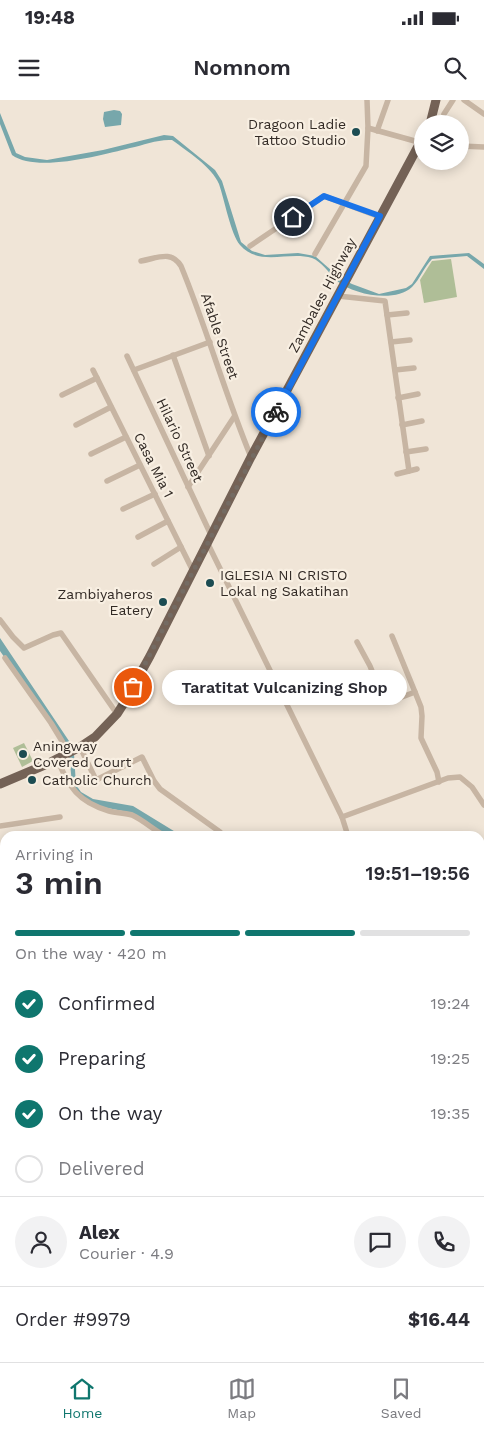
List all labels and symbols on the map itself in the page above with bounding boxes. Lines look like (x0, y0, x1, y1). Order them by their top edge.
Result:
place label: Dragoon Ladie Tattoo Studio (248, 116, 346, 148)
marker: Dragoon Ladie Tattoo Studio (350, 126, 362, 138)
pin (272, 196, 314, 238)
street label: Zambales Highway (285, 234, 359, 355)
street label: Afable Street (198, 291, 242, 381)
courier (251, 387, 301, 437)
street label: Hilario Street (154, 395, 207, 485)
street label: Casa Mia 1 (131, 430, 177, 500)
place label: IGLESIA NI CRISTO Lokal ng Sakatihan (220, 567, 349, 599)
marker: IGLESIA NI CRISTO Lokal ng Sakatihan (204, 577, 216, 589)
place label: Zambiyaheros Eatery (57, 586, 154, 618)
marker: Zambiyaheros Eatery (157, 596, 169, 608)
pin (112, 666, 154, 708)
callout: Taratitat Vulcanizing Shop (163, 670, 408, 704)
place label: Aningway Covered Court (33, 738, 131, 770)
marker: Aningway Covered Court (17, 748, 29, 760)
place label: Catholic Church (42, 772, 152, 788)
marker: Catholic Church (26, 774, 38, 786)

